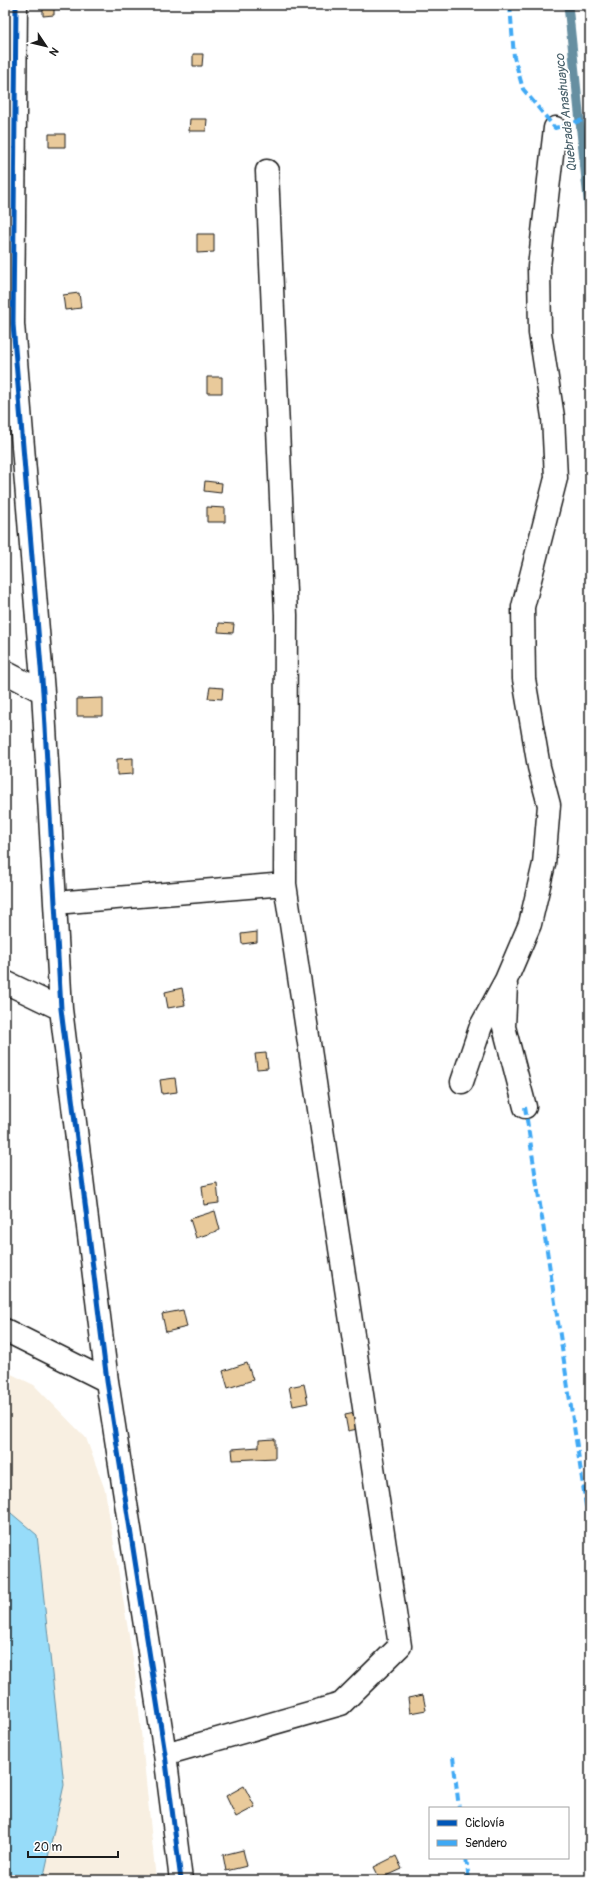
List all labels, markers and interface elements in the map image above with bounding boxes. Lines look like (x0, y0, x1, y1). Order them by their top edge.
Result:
north arrow (26, 26, 66, 66)
text: N (46, 45, 61, 59)
water label: Quebrada Anashuayco (552, 52, 580, 173)
legend (429, 1807, 569, 1859)
text: Ciclovía (465, 1816, 505, 1831)
scale bar (28, 1833, 118, 1859)
text: Sendero (465, 1836, 507, 1851)
text: 20 m (34, 1840, 63, 1855)

